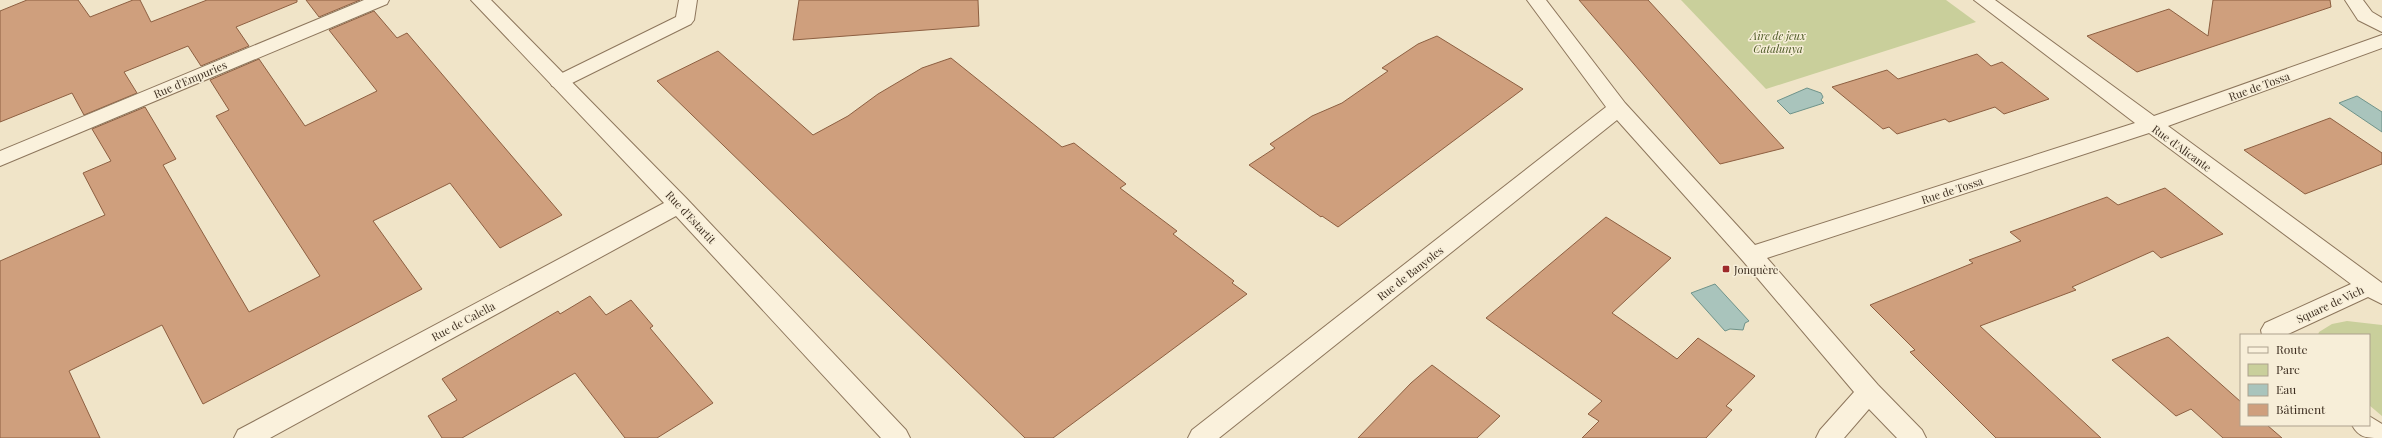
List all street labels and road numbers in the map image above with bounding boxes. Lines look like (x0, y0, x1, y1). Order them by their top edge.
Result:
street label: Rue d'Empuries (151, 57, 229, 101)
street label: Rue de Tossa (2226, 68, 2292, 104)
street label: Rue d'Alicante (2149, 121, 2215, 175)
street label: Rue de Tossa (1919, 173, 1985, 207)
street label: Rue d'Estartit (663, 187, 719, 247)
street label: Rue de Banyoles (1374, 242, 1446, 304)
street label: Square de Vich (2294, 282, 2367, 326)
street label: Rue de Calella (429, 298, 498, 344)

